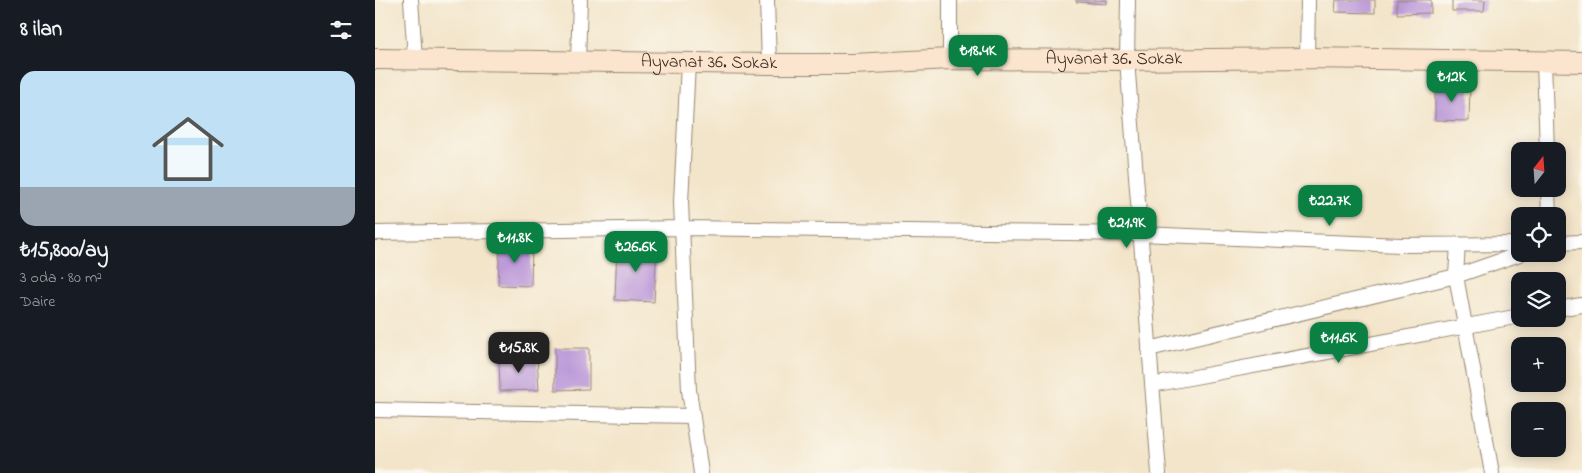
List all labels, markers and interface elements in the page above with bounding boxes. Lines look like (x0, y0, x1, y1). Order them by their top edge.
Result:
text: 8 ilan (20, 15, 62, 45)
icon: filters (327, 16, 355, 44)
pin: ₺18.4K (937, 34, 1019, 77)
text: ₺18.4K (960, 39, 996, 63)
street label: Ayvanat 36. Sokak (1046, 46, 1182, 73)
street label: Ayvanat 36. Sokak (641, 49, 777, 77)
pin: ₺12K (1422, 61, 1482, 103)
text: ₺12K (1438, 65, 1466, 89)
icon: home (143, 104, 233, 194)
north arrow (1511, 142, 1566, 198)
map controls (1511, 142, 1566, 457)
pin: ₺22.7K (1289, 184, 1371, 227)
text: ₺22.7K (1309, 189, 1351, 213)
pin: ₺21.9K (1086, 206, 1168, 249)
button: locate (1511, 207, 1566, 262)
text: ₺21.9K (1109, 211, 1145, 235)
pin: ₺11.8K (474, 222, 556, 264)
text: ₺11.8K (497, 226, 533, 250)
pin: ₺26.6K (595, 230, 677, 273)
text: ₺26.6K (615, 235, 657, 259)
text: ₺15,800/ay (20, 236, 108, 266)
text: 3 oda · 80 m² (20, 266, 102, 290)
button: layers (1511, 272, 1566, 327)
text: Daire (20, 290, 55, 314)
pin: ₺11.6K (1298, 322, 1380, 364)
text: ₺11.6K (1321, 326, 1357, 350)
pin: ₺15.8K (478, 332, 560, 374)
text: ₺15.8K (499, 336, 539, 360)
button: + (1511, 337, 1566, 392)
button: − (1511, 402, 1566, 457)

